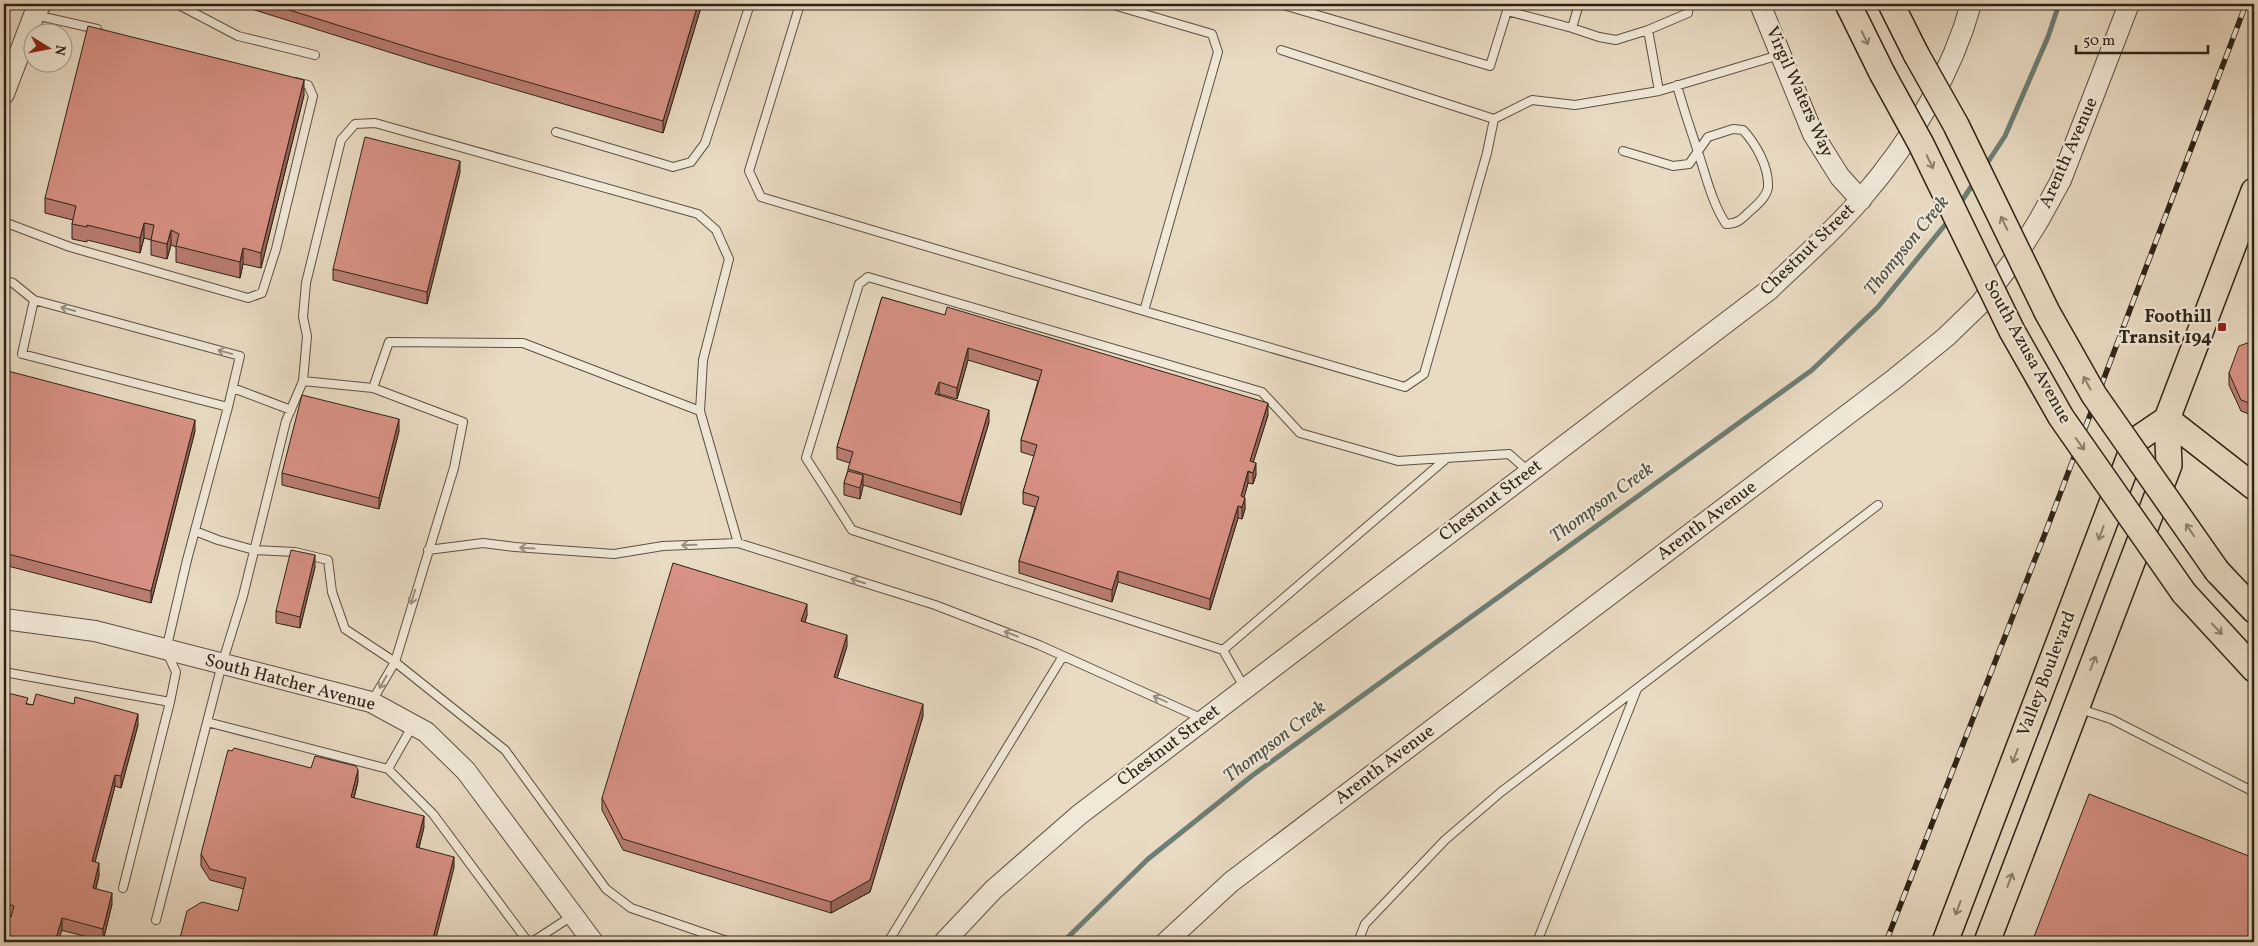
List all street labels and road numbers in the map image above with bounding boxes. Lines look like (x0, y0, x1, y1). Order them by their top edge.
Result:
street label: Virgil Waters Way (1759, 23, 1839, 162)
street label: Arenth Avenue (2033, 94, 2105, 212)
street label: Chestnut Street (1755, 198, 1861, 302)
street label: South Azusa Avenue (1977, 275, 2077, 429)
street label: Chestnut Street (1434, 454, 1548, 548)
street label: Arenth Avenue (1652, 475, 1762, 567)
street label: Valley Boulevard (2012, 608, 2082, 740)
street label: South Hatcher Avenue (202, 648, 378, 718)
street label: Chestnut Street (1112, 699, 1226, 793)
street label: Arenth Avenue (1330, 719, 1440, 811)

